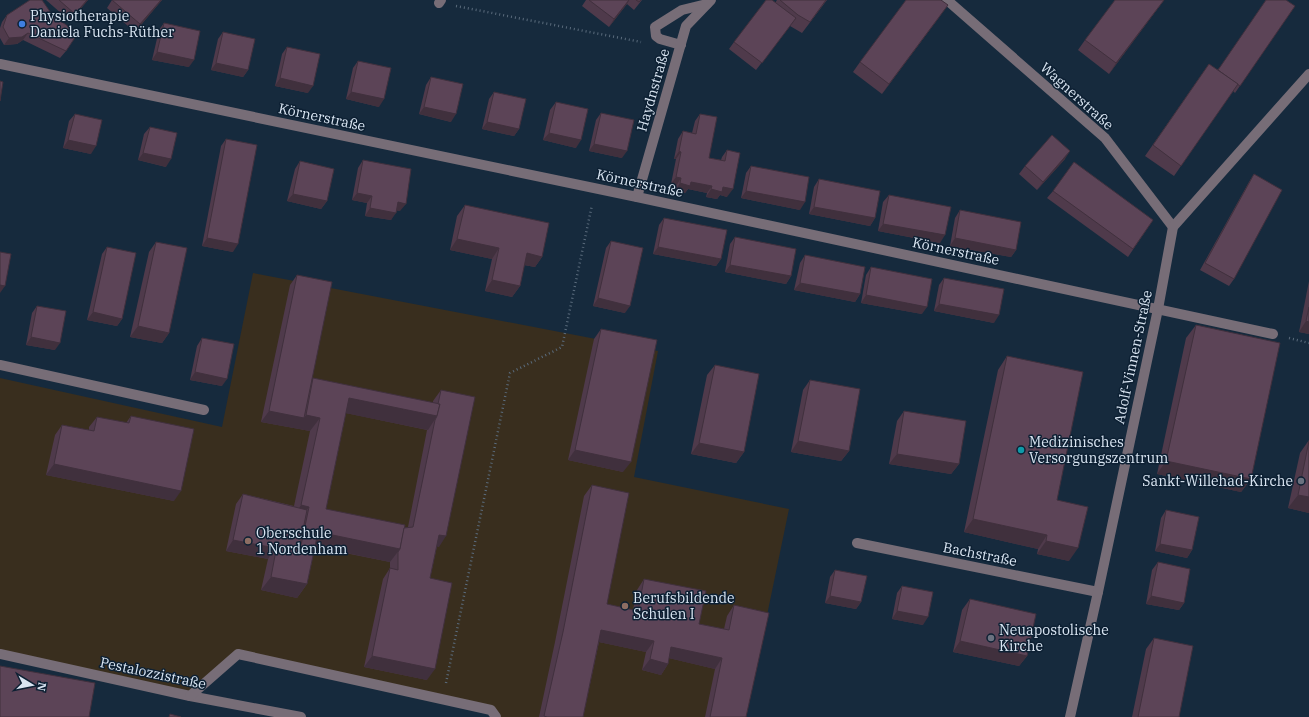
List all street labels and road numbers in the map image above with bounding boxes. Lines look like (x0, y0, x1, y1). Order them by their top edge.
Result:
street label: Haydnstraße (633, 47, 673, 133)
street label: Wagnerstraße (1037, 58, 1117, 134)
street label: Körnerstraße (277, 99, 367, 135)
street label: Körnerstraße (595, 165, 685, 201)
street label: Körnerstraße (911, 233, 1001, 269)
street label: Adolf-Vinnen-Straße (1110, 289, 1156, 425)
street label: Bachstraße (941, 538, 1019, 570)
street label: Pestalozzistraße (98, 653, 208, 693)

